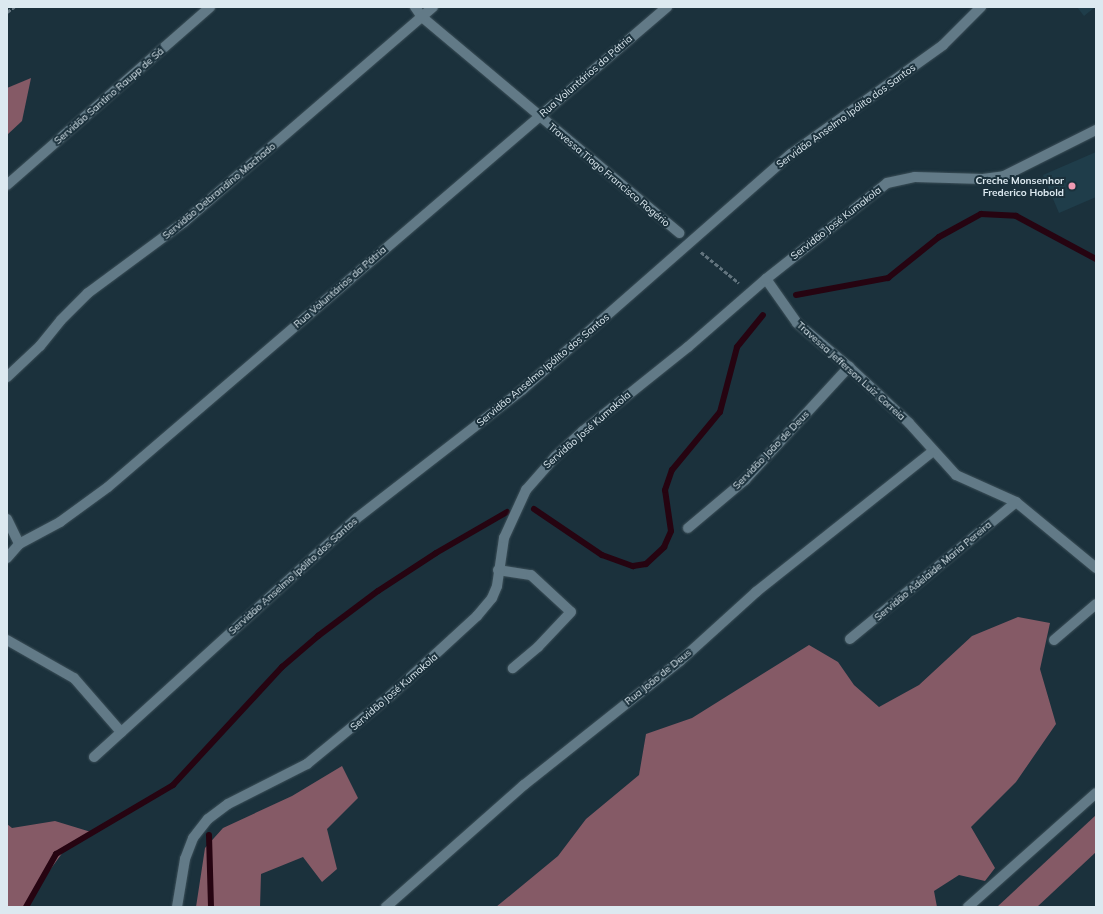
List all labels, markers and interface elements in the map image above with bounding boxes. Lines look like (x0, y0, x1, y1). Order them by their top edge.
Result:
street label: Rua Voluntários da Pátria (537, 32, 635, 120)
street label: Servidão Santino Raupp de Sá (52, 45, 166, 147)
street label: Servidão Anselmo Ipólito dos Santos (774, 61, 918, 171)
street label: Travessa Tiago Francisco Rogério (546, 121, 672, 229)
street label: Servidão Debrandino Machado (160, 140, 278, 242)
place label: Creche Monsenhor Frederico Hobold (975, 174, 1064, 198)
marker: Creche Monsenhor Frederico Hobold (1067, 181, 1077, 191)
street label: Servidão José Kumakola (788, 184, 884, 262)
street label: Rua Voluntários da Pátria (291, 243, 389, 331)
street label: Servidão Anselmo Ipólito dos Santos (474, 311, 612, 429)
street label: Travessa Jefferson Luiz Correia (794, 319, 908, 423)
street label: Servidão José Kumakola (541, 389, 633, 471)
street label: Servidão João de Deus (730, 408, 812, 492)
street label: Servidão Anselmo Ipólito dos Santos (226, 515, 360, 637)
street label: Servidão Adelaide Maria Pereira (872, 518, 994, 624)
street label: Rua João de Deus (622, 646, 694, 708)
street label: Servidão José Kumakola (348, 651, 440, 733)

